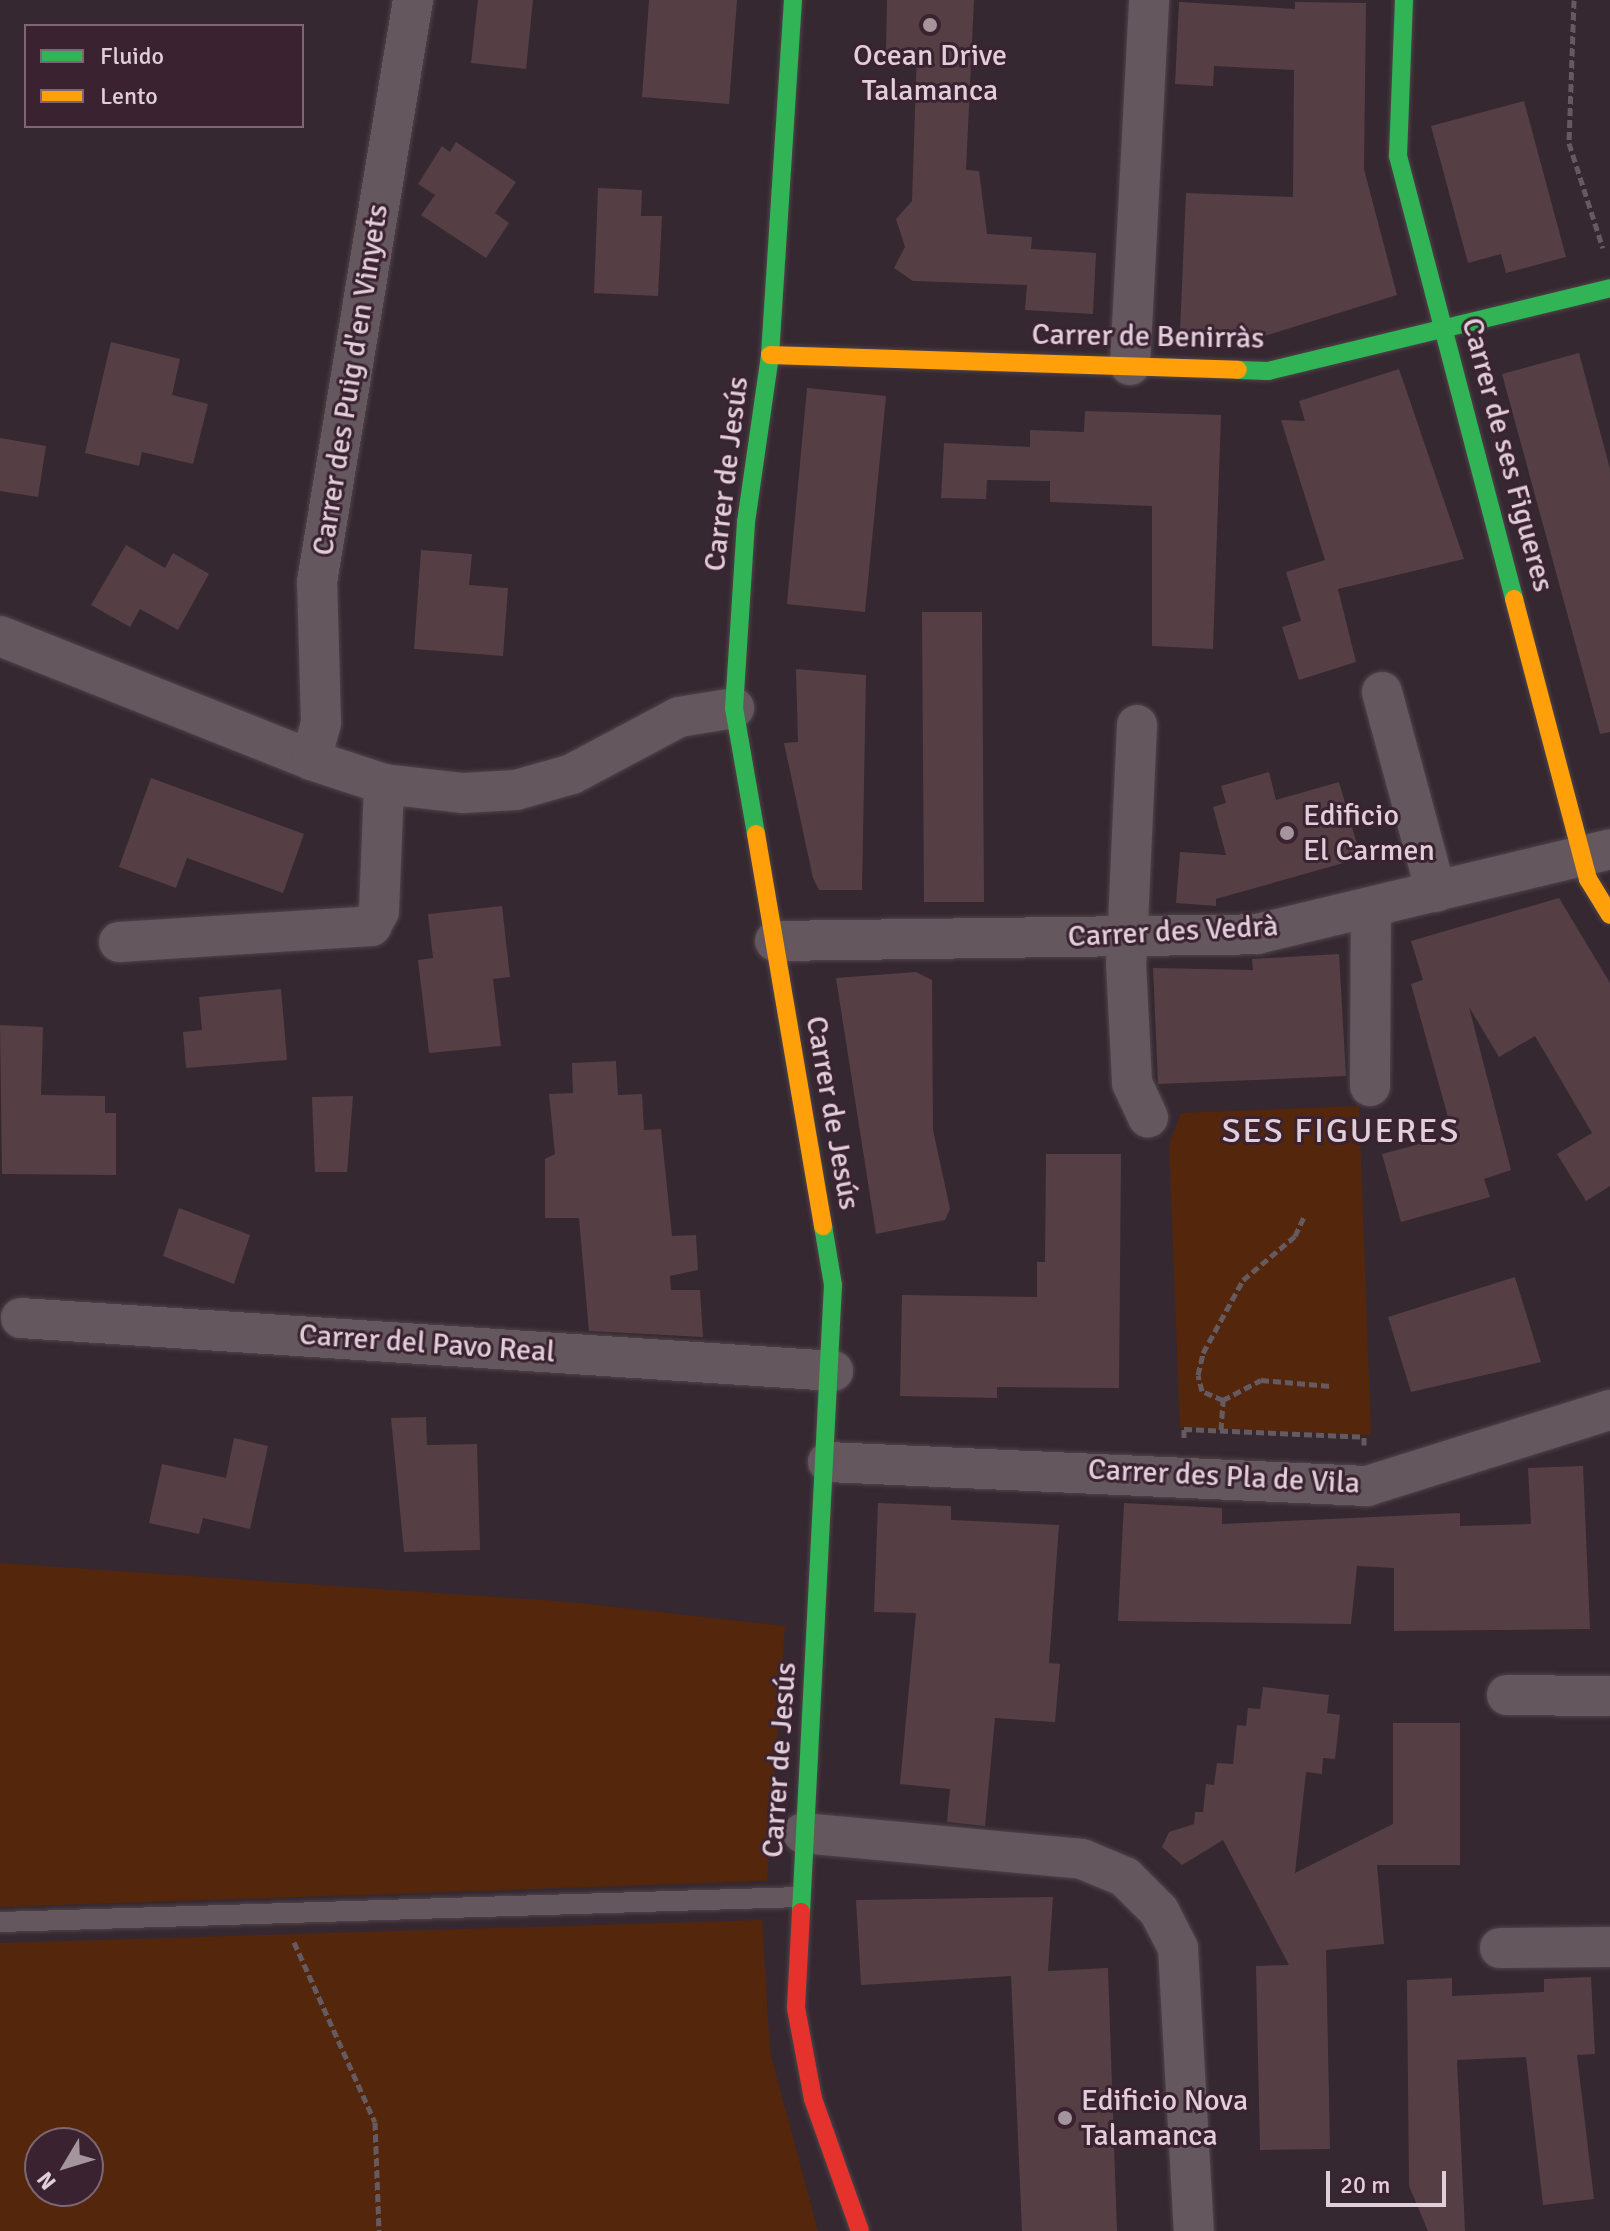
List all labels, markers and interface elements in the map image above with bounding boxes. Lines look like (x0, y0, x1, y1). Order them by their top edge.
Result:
marker: Ocean Drive Talamanca (921, 16, 939, 34)
legend (24, 24, 304, 128)
place label: Ocean Drive Talamanca (853, 38, 1007, 108)
text: Fluido (100, 41, 164, 71)
text: Lento (100, 81, 158, 111)
street label: Carrer des Puig d'en Vinyets (305, 202, 397, 558)
street label: Carrer de ses Figueres (1453, 314, 1561, 596)
street label: Carrer de Benirràs (1031, 317, 1265, 357)
street label: Carrer de Jesús (697, 375, 757, 573)
place label: Edificio El Carmen (1303, 798, 1435, 868)
marker: Edificio El Carmen (1278, 824, 1296, 842)
street label: Carrer des Vedrà (1067, 909, 1279, 955)
street label: Carrer de Jesús (797, 1013, 867, 1213)
district label: SES FIGUERES (1222, 1112, 1460, 1152)
street label: Carrer del Pavo Real (298, 1317, 556, 1371)
street label: Carrer des Pla de Vila (1087, 1452, 1361, 1502)
street label: Carrer de Jesús (755, 1661, 805, 1859)
place label: Edificio Nova Talamanca (1081, 2083, 1248, 2154)
marker: Edificio Nova Talamanca (1056, 2109, 1074, 2127)
north arrow (24, 2127, 104, 2207)
scale bar (1330, 2155, 1450, 2205)
text: N (31, 2167, 62, 2195)
text: 20 m (1340, 2170, 1390, 2200)

